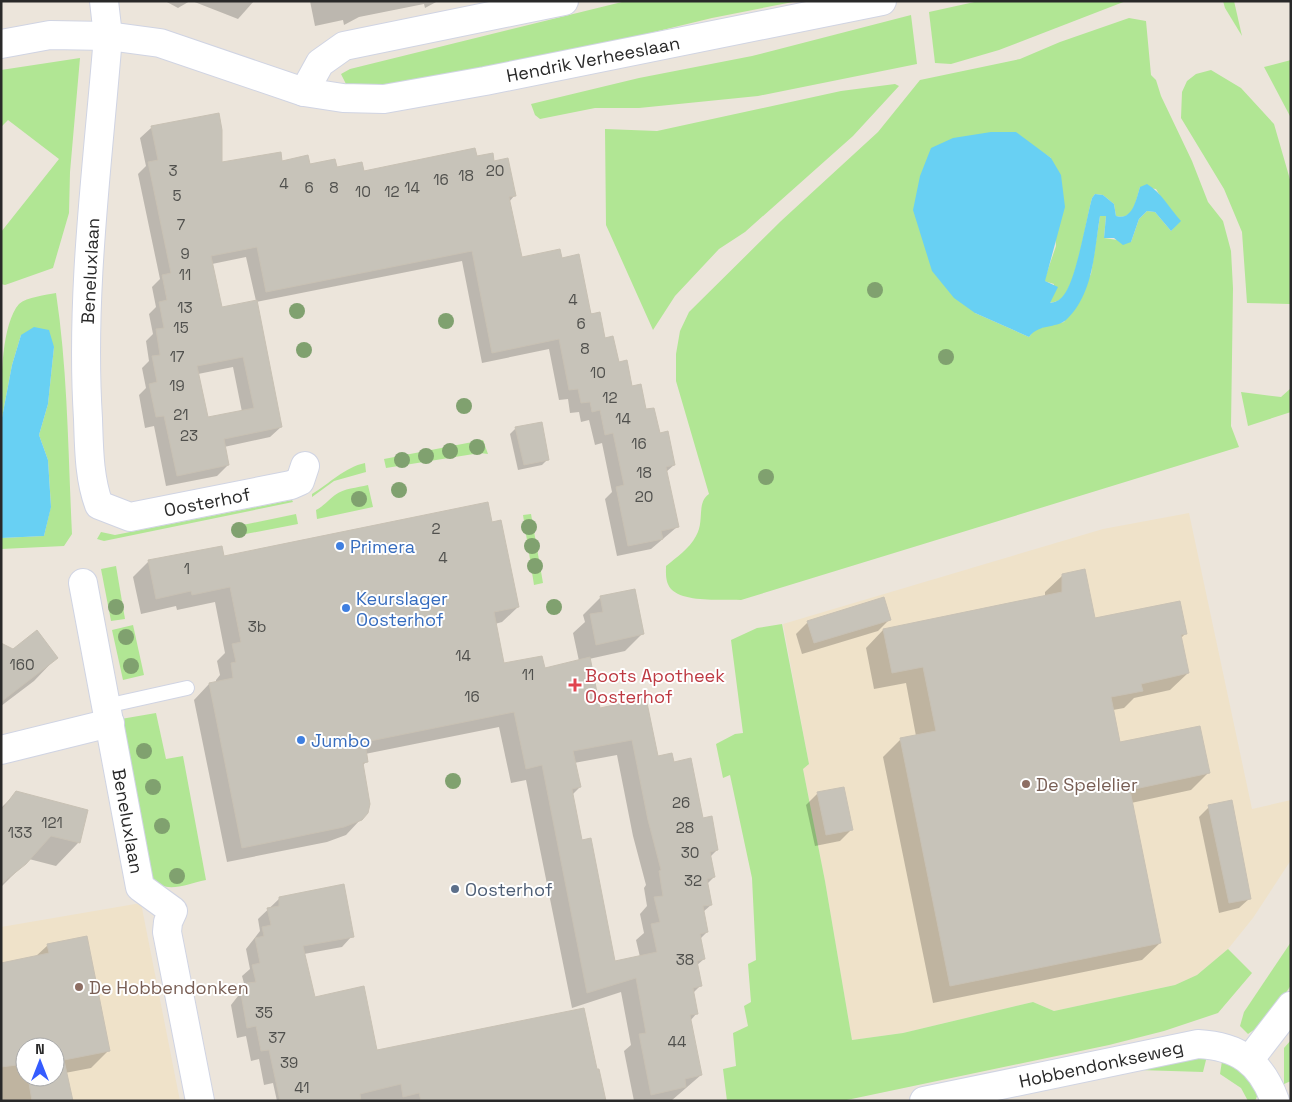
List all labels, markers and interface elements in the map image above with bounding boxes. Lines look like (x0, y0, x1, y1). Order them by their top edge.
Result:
street label: Hendrik Verheeslaan (504, 31, 682, 87)
house number: 3 (168, 161, 178, 180)
house number: 20 (486, 161, 504, 180)
house number: 18 (458, 166, 474, 185)
house number: 16 (433, 170, 449, 189)
house number: 4 (279, 174, 289, 193)
house number: 6 (304, 178, 314, 197)
house number: 8 (329, 178, 339, 197)
house number: 14 (404, 178, 420, 197)
house number: 10 (355, 182, 371, 201)
house number: 12 (384, 182, 400, 201)
house number: 5 (173, 186, 182, 205)
house number: 7 (177, 215, 185, 234)
street label: Beneluxlaan (76, 217, 104, 325)
house number: 9 (180, 244, 190, 263)
house number: 11 (179, 265, 191, 284)
house number: 4 (568, 290, 578, 309)
house number: 13 (177, 298, 193, 317)
house number: 6 (576, 314, 586, 333)
house number: 15 (173, 318, 189, 337)
house number: 8 (580, 339, 590, 358)
house number: 17 (170, 347, 184, 366)
house number: 10 (590, 363, 606, 382)
house number: 19 (169, 376, 185, 395)
house number: 12 (602, 388, 618, 407)
house number: 21 (173, 405, 189, 424)
house number: 14 (615, 409, 631, 428)
house number: 23 (180, 426, 198, 445)
house number: 16 (631, 434, 647, 453)
house number: 18 (636, 463, 652, 482)
street label: Oosterhof (162, 482, 252, 522)
house number: 20 (635, 487, 653, 506)
house number: 2 (431, 519, 441, 538)
place label: Primera (350, 535, 415, 558)
marker: Primera (334, 540, 346, 552)
house number: 4 (438, 548, 448, 567)
house number: 1 (184, 559, 190, 578)
place label: Keurslager Oosterhof (356, 587, 448, 631)
marker: Keurslager Oosterhof (340, 602, 352, 614)
house number: 3b (248, 617, 266, 636)
house number: 14 (455, 646, 471, 665)
house number: 160 (9, 655, 35, 674)
place label: Boots Apotheek Oosterhof (585, 664, 725, 708)
house number: 11 (522, 665, 534, 684)
marker: Boots Apotheek Oosterhof (569, 679, 581, 691)
house number: 16 (464, 687, 480, 706)
place label: Jumbo (311, 729, 370, 752)
marker: Jumbo (295, 734, 307, 746)
street label: Beneluxlaan (107, 767, 149, 875)
place label: De Spelelier (1036, 773, 1138, 796)
marker: De Spelelier (1020, 778, 1032, 790)
house number: 26 (672, 793, 690, 812)
house number: 121 (41, 813, 63, 832)
house number: 28 (676, 818, 694, 837)
house number: 133 (8, 823, 32, 842)
house number: 30 (681, 843, 699, 862)
house number: 32 (684, 871, 702, 890)
place label: Oosterhof (465, 878, 553, 901)
marker: Oosterhof (449, 883, 461, 895)
house number: 38 (676, 950, 694, 969)
place label: De Hobbendonken (89, 976, 249, 999)
marker: De Hobbendonken (73, 981, 85, 993)
house number: 35 (255, 1003, 273, 1022)
house number: 37 (268, 1028, 286, 1047)
house number: 44 (668, 1032, 686, 1051)
street label: Hobbendonkseweg (1017, 1035, 1185, 1093)
north arrow (15, 1037, 65, 1087)
text: N (35, 1040, 45, 1058)
house number: 39 (280, 1053, 298, 1072)
house number: 41 (294, 1078, 310, 1097)

